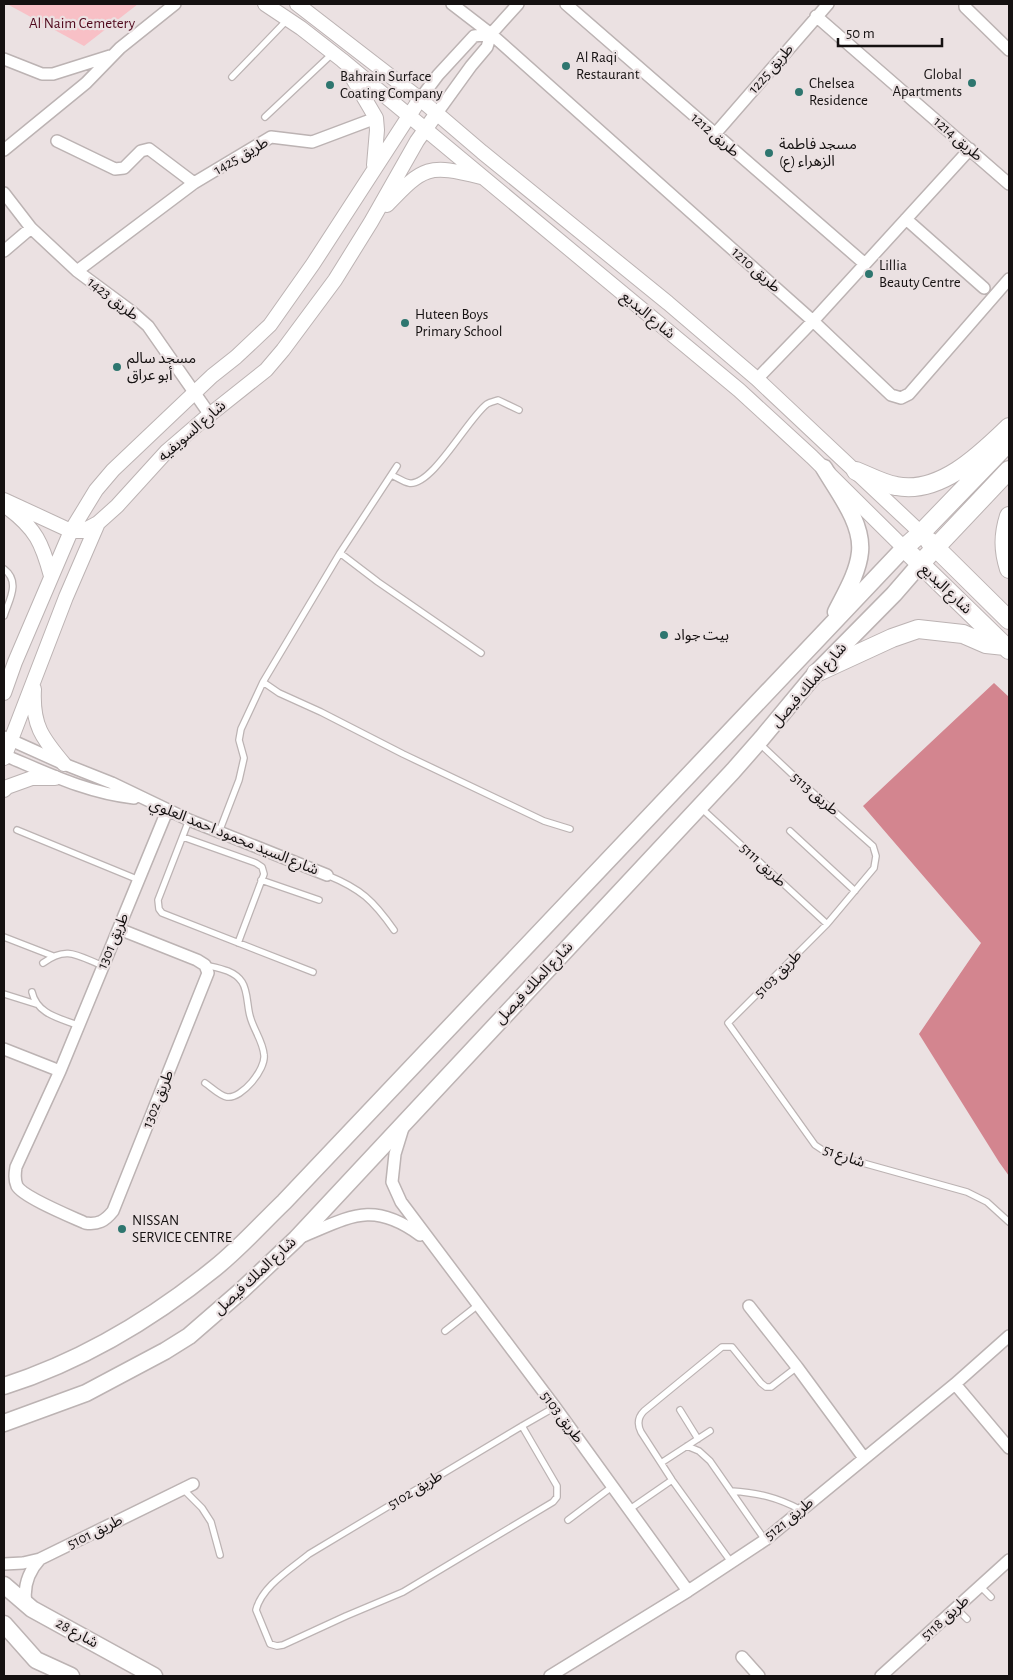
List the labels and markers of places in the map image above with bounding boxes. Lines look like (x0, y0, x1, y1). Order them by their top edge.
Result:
place label: Al Raqi Restaurant (576, 50, 640, 82)
marker: Al Raqi Restaurant (560, 60, 572, 72)
place label: Global Apartments (893, 67, 962, 99)
place label: Bahrain Surface Coating Company (340, 69, 443, 101)
place label: Chelsea Residence (809, 76, 868, 108)
marker: Global Apartments (966, 77, 978, 89)
marker: Bahrain Surface Coating Company (324, 79, 336, 91)
marker: Chelsea Residence (793, 86, 805, 98)
place label: مسجد فاطمة الزهراء (ع) (779, 137, 857, 173)
marker: مسجد فاطمة الزهراء (ع) (763, 147, 775, 159)
place label: Lillia Beauty Centre (879, 258, 961, 290)
marker: Lillia Beauty Centre (863, 268, 875, 280)
place label: Huteen Boys Primary School (415, 307, 503, 339)
marker: Huteen Boys Primary School (399, 317, 411, 329)
place label: مسجد سالم أبو عراق (127, 351, 196, 384)
marker: مسجد سالم أبو عراق (111, 361, 123, 373)
place label: بيت جواد (674, 628, 729, 644)
marker: بيت جواد (658, 629, 670, 641)
place label: NISSAN SERVICE CENTRE (132, 1213, 232, 1245)
marker: NISSAN SERVICE CENTRE (116, 1223, 128, 1235)

